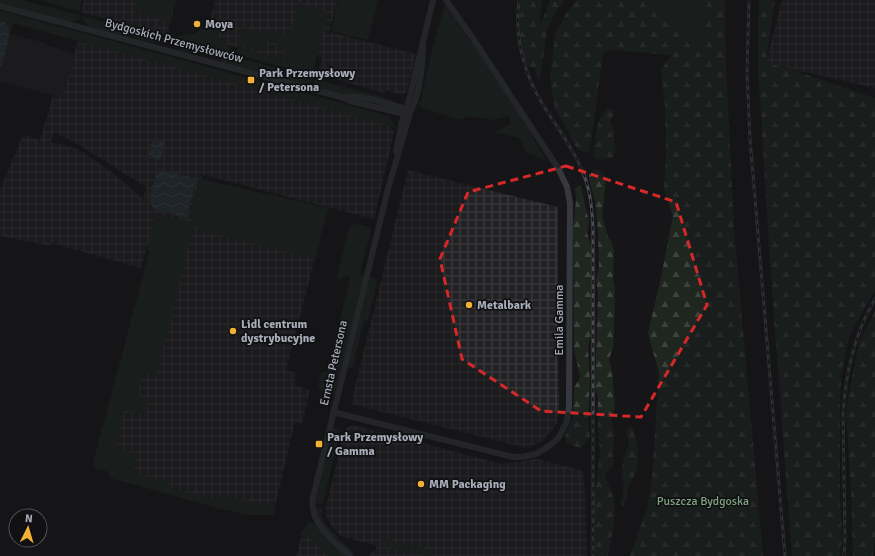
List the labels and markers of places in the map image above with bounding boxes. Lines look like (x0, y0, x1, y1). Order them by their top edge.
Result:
place label: Moya (205, 17, 233, 32)
marker: Moya (192, 19, 202, 29)
place label: Park Przemysłowy / Petersona (259, 66, 355, 95)
marker: Park Przemysłowy / Petersona (246, 75, 256, 85)
place label: Metalbark (477, 298, 532, 313)
marker: Metalbark (464, 300, 474, 310)
place label: Lidl centrum dystrybucyjne (241, 317, 315, 346)
marker: Lidl centrum dystrybucyjne (228, 326, 238, 336)
place label: Park Przemysłowy / Gamma (327, 430, 423, 459)
marker: Park Przemysłowy / Gamma (314, 439, 324, 449)
place label: MM Packaging (429, 477, 506, 492)
marker: MM Packaging (416, 479, 426, 489)

